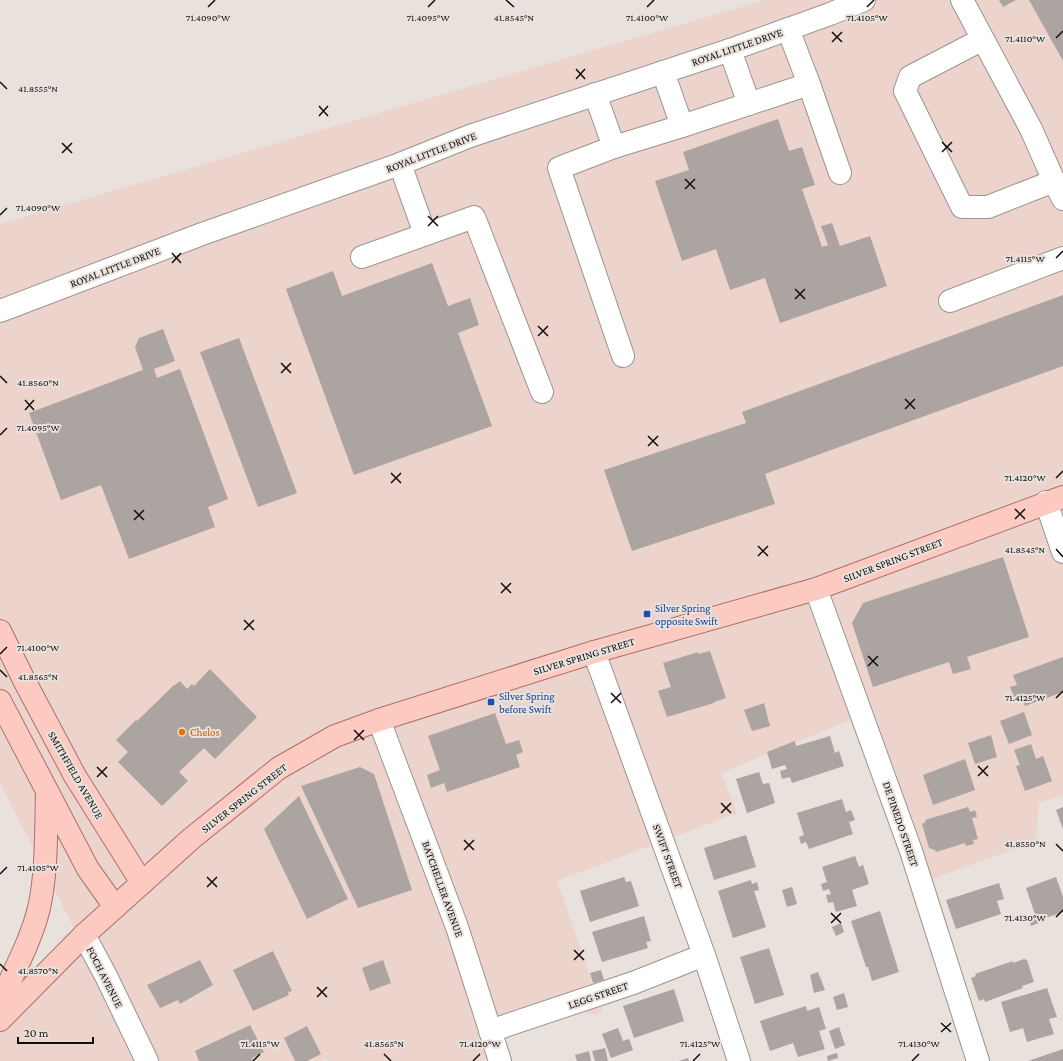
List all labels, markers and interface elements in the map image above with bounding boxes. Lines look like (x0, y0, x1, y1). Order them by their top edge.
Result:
text: 71.4090°W (186, 12, 231, 23)
text: 71.4095°W (406, 12, 450, 23)
text: 41.8545°N (494, 12, 535, 23)
text: 71.4100°W (626, 12, 669, 23)
text: 71.4105°W (846, 12, 889, 23)
street label: ROYAL LITTLE DRIVE (690, 26, 784, 68)
text: 71.4110°W (1005, 33, 1046, 44)
text: 41.8555°N (18, 83, 58, 94)
street label: ROYAL LITTLE DRIVE (384, 129, 478, 175)
text: 71.4090°W (16, 202, 61, 213)
street label: ROYAL LITTLE DRIVE (68, 244, 162, 290)
text: 71.4115°W (1005, 253, 1045, 264)
text: 41.8560°N (17, 377, 59, 388)
text: 71.4095°W (16, 422, 60, 433)
text: 71.4120°W (1004, 472, 1047, 483)
street label: SILVER SPRING STREET (842, 536, 944, 584)
text: 41.8545°N (1005, 544, 1046, 555)
place label: Silver Spring opposite Swift (655, 602, 718, 628)
marker: Silver Spring opposite Swift (642, 609, 652, 619)
street label: SILVER SPRING STREET (532, 635, 636, 677)
text: 71.4100°W (17, 642, 60, 653)
text: 41.8565°N (18, 671, 59, 682)
place label: Silver Spring before Swift (499, 690, 555, 715)
text: 71.4125°W (1005, 692, 1046, 703)
marker: Silver Spring before Swift (486, 697, 496, 707)
place label: Chelos (190, 726, 220, 738)
marker: Chelos (177, 727, 187, 737)
street label: SMITHFIELD AVENUE (46, 729, 106, 821)
street label: SILVER SPRING STREET (199, 761, 289, 835)
street label: DE PINEDO STREET (881, 780, 921, 868)
street label: SWIFT STREET (651, 822, 685, 890)
text: 41.8550°N (1005, 838, 1046, 849)
street label: BATCHELLER AVENUE (420, 839, 466, 939)
text: 71.4105°W (17, 862, 60, 873)
text: 71.4130°W (1004, 912, 1047, 923)
street label: FOCH AVENUE (84, 944, 126, 1010)
text: 41.8570°N (18, 965, 59, 976)
street label: LEGG STREET (566, 979, 630, 1011)
scale bar (18, 1019, 93, 1045)
text: 20 m (24, 1026, 49, 1040)
text: 71.4115°W (240, 1038, 280, 1049)
text: 41.8565°N (364, 1038, 405, 1049)
text: 71.4120°W (459, 1038, 502, 1049)
text: 71.4125°W (680, 1038, 721, 1049)
text: 71.4130°W (898, 1038, 941, 1049)

